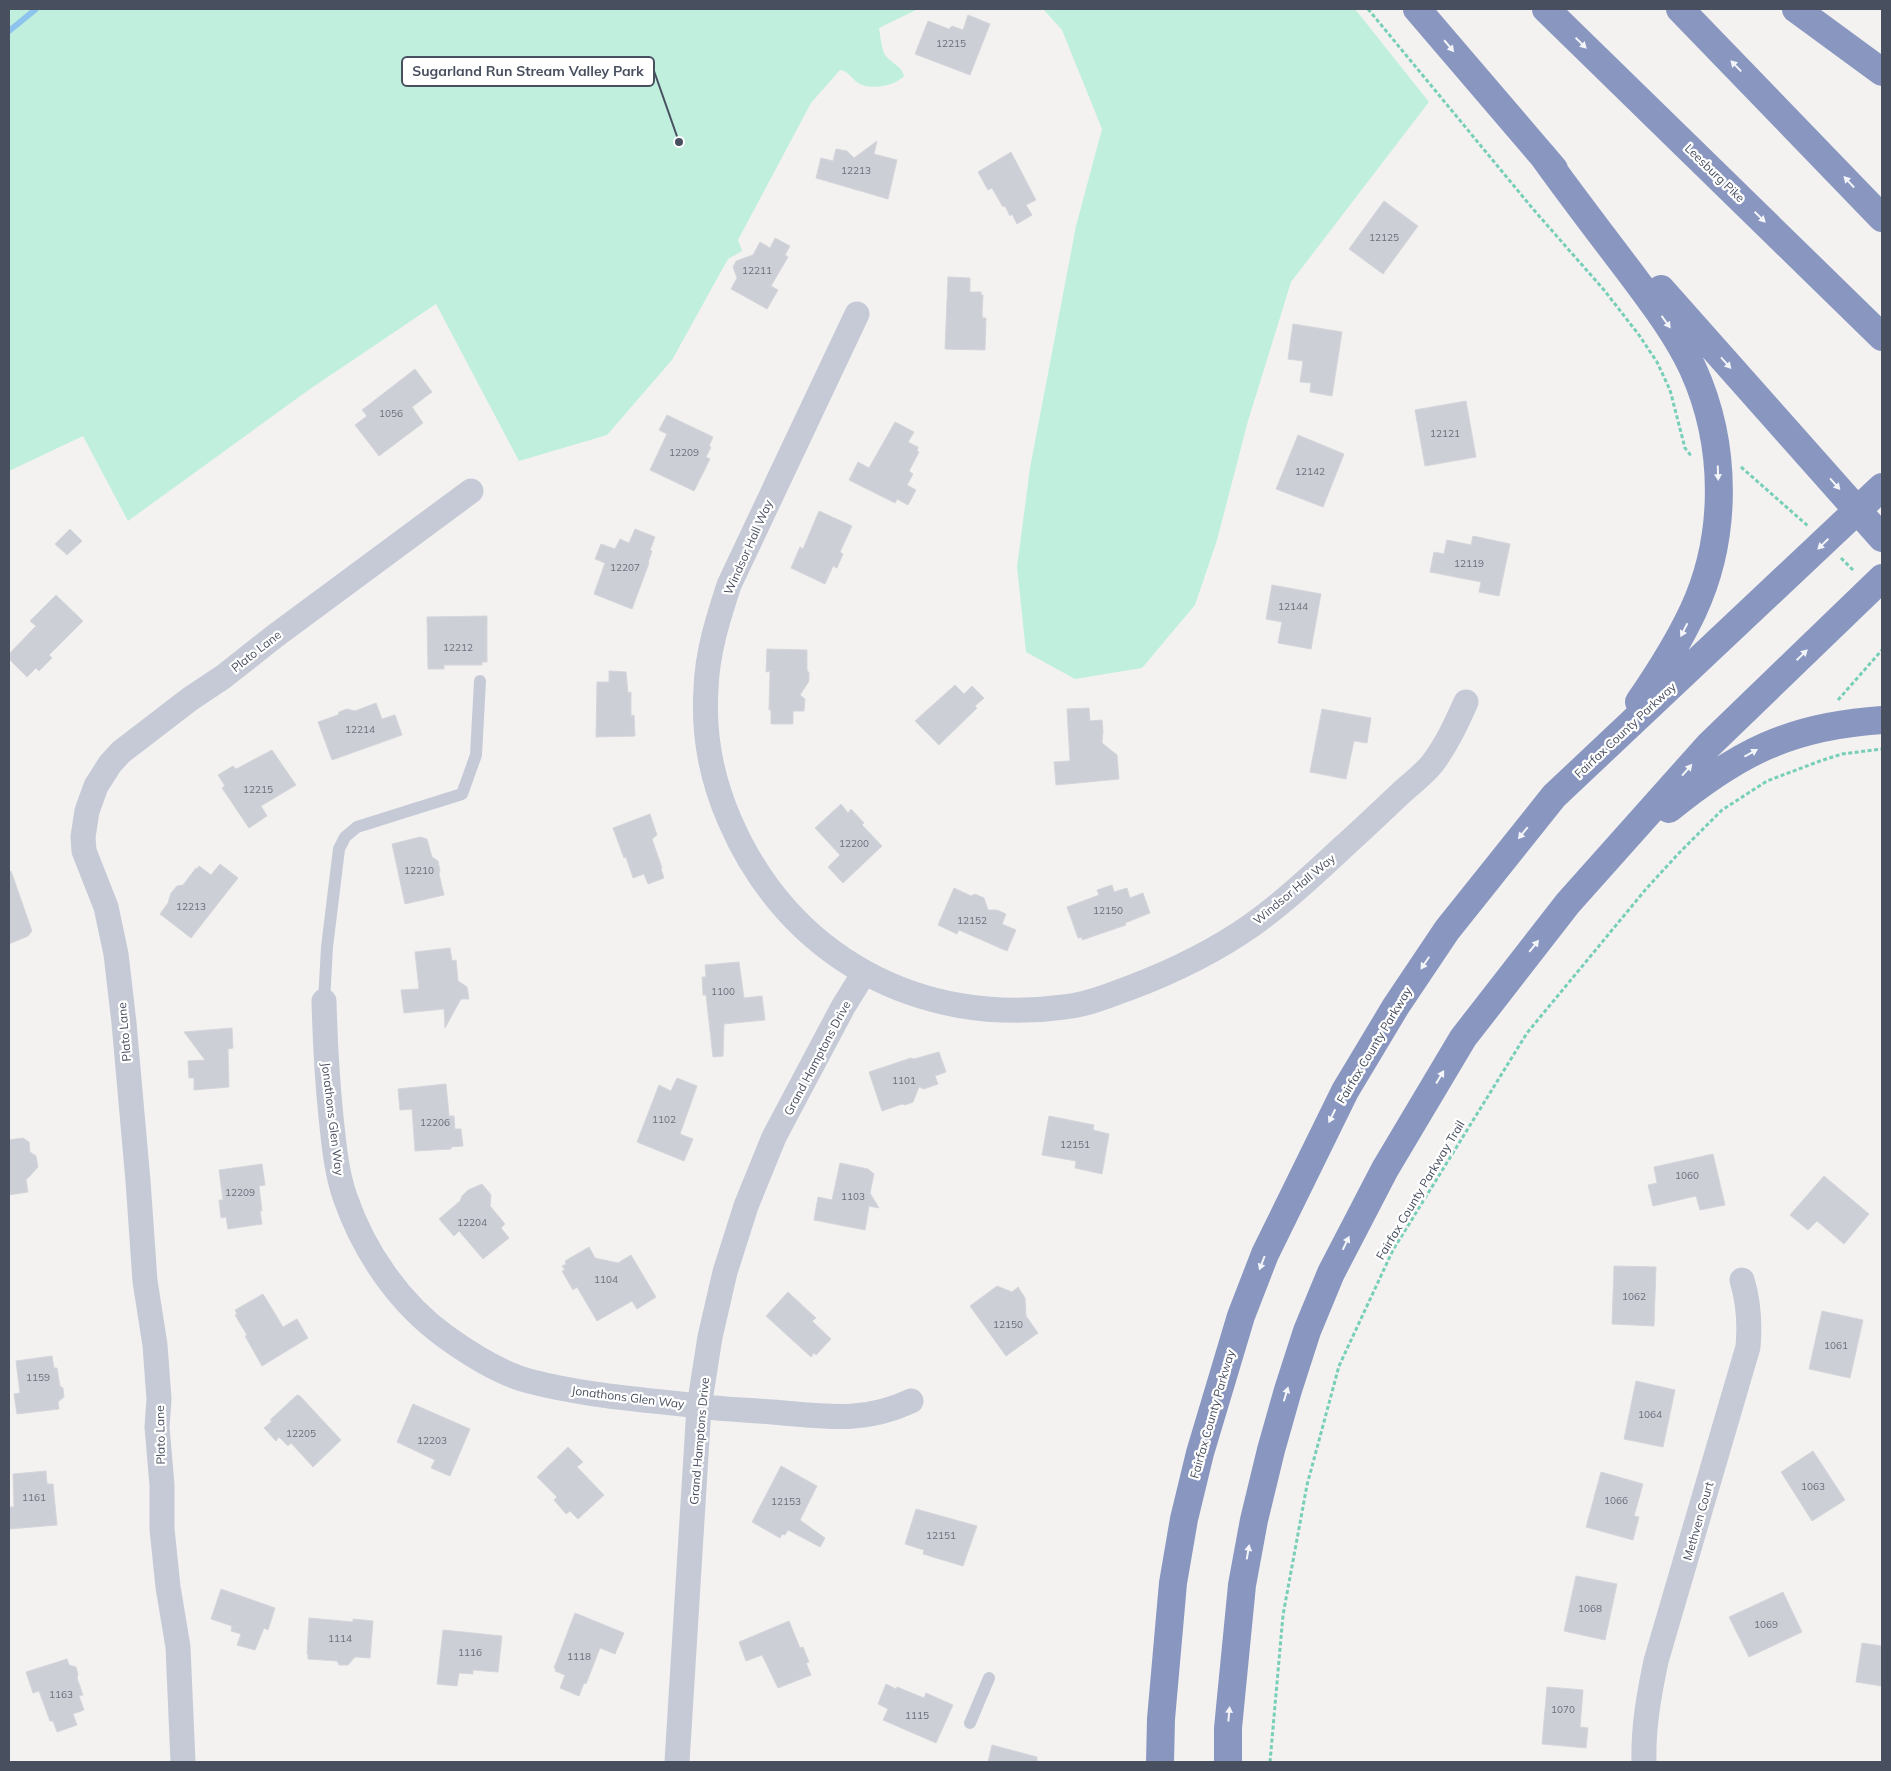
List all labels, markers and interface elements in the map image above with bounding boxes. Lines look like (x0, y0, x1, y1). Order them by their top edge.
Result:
one-way arrow (1575, 36, 1587, 48)
house number: 12215 (936, 37, 966, 50)
one-way arrow (1443, 39, 1454, 52)
callout: Sugarland Run Stream Valley Park (402, 57, 654, 86)
one-way arrow (1730, 60, 1742, 72)
text: Sugarland Run Stream Valley Park (412, 62, 644, 80)
street label: Leesburg Pike (1682, 141, 1748, 205)
house number: 12213 (841, 164, 871, 177)
one-way arrow (1843, 177, 1855, 189)
one-way arrow (1754, 211, 1766, 223)
house number: 12125 (1369, 231, 1399, 244)
house number: 12211 (742, 264, 772, 277)
one-way arrow (1660, 315, 1671, 328)
one-way arrow (1721, 356, 1732, 369)
house number: 1056 (379, 407, 403, 420)
house number: 12121 (1430, 427, 1460, 440)
house number: 12209 (669, 446, 699, 459)
house number: 12142 (1295, 465, 1325, 478)
one-way arrow (1715, 466, 1723, 482)
one-way arrow (1829, 477, 1840, 490)
street label: Windsor Hall Way (720, 497, 776, 597)
one-way arrow (1817, 538, 1829, 550)
house number: 12119 (1454, 557, 1484, 570)
house number: 12207 (610, 561, 640, 574)
house number: 12144 (1278, 600, 1308, 613)
one-way arrow (1680, 623, 1688, 637)
street label: Plato Lane (228, 627, 284, 675)
house number: 12212 (443, 641, 473, 654)
one-way arrow (1796, 650, 1808, 662)
street label: Fairfax County Parkway (1571, 679, 1679, 781)
house number: 12214 (345, 723, 375, 736)
one-way arrow (1745, 748, 1758, 757)
one-way arrow (1681, 765, 1693, 777)
house number: 12215 (243, 783, 273, 796)
one-way arrow (1518, 827, 1529, 840)
house number: 12200 (839, 837, 869, 850)
street label: Windsor Hall Way (1250, 850, 1338, 928)
house number: 12210 (404, 864, 434, 877)
house number: 12213 (176, 900, 206, 913)
house number: 12150 (1093, 904, 1123, 917)
house number: 12152 (957, 914, 987, 927)
one-way arrow (1529, 939, 1540, 952)
one-way arrow (1420, 956, 1430, 969)
street label: Fairfax County Parkway (1333, 983, 1415, 1106)
house number: 1100 (711, 985, 735, 998)
street label: Grand Hamptons Drive (780, 998, 854, 1118)
street label: Plato Lane (114, 1002, 134, 1062)
street label: Jonathons Glen Way (319, 1062, 347, 1177)
one-way arrow (1435, 1071, 1444, 1084)
house number: 1101 (892, 1074, 916, 1087)
one-way arrow (1328, 1109, 1336, 1124)
house number: 1102 (652, 1113, 676, 1126)
house number: 12206 (420, 1116, 450, 1129)
street label: Fairfax County Parkway Trail (1372, 1118, 1468, 1262)
house number: 12151 (1060, 1138, 1090, 1151)
house number: 1060 (1675, 1169, 1699, 1182)
house number: 12209 (225, 1186, 255, 1199)
house number: 1103 (841, 1190, 865, 1203)
house number: 12204 (457, 1216, 487, 1229)
one-way arrow (1342, 1236, 1350, 1251)
one-way arrow (1257, 1256, 1265, 1270)
house number: 1104 (594, 1273, 618, 1286)
house number: 1062 (1622, 1290, 1646, 1303)
house number: 12150 (993, 1318, 1023, 1331)
house number: 1061 (1824, 1339, 1848, 1352)
street label: Fairfax County Parkway (1186, 1347, 1238, 1480)
house number: 1159 (26, 1371, 50, 1384)
street label: Grand Hamptons Drive (686, 1377, 712, 1505)
street label: Jonathons Glen Way (571, 1383, 686, 1411)
one-way arrow (1283, 1387, 1291, 1402)
street label: Plato Lane (152, 1405, 168, 1465)
house number: 1064 (1638, 1408, 1662, 1421)
house number: 12205 (286, 1427, 316, 1440)
house number: 12203 (417, 1434, 447, 1447)
street label: Methven Court (1680, 1480, 1716, 1562)
house number: 1063 (1801, 1480, 1825, 1493)
house number: 1161 (22, 1491, 46, 1504)
house number: 1066 (1604, 1494, 1628, 1507)
house number: 12153 (771, 1495, 801, 1508)
house number: 12151 (926, 1529, 956, 1542)
one-way arrow (1244, 1545, 1252, 1560)
house number: 1068 (1578, 1602, 1602, 1615)
house number: 1069 (1754, 1618, 1778, 1631)
house number: 1114 (328, 1632, 352, 1645)
house number: 1116 (458, 1646, 482, 1659)
house number: 1118 (567, 1650, 591, 1663)
house number: 1163 (49, 1688, 73, 1701)
house number: 1070 (1551, 1703, 1575, 1716)
one-way arrow (1226, 1705, 1234, 1721)
house number: 1115 (905, 1709, 929, 1722)

